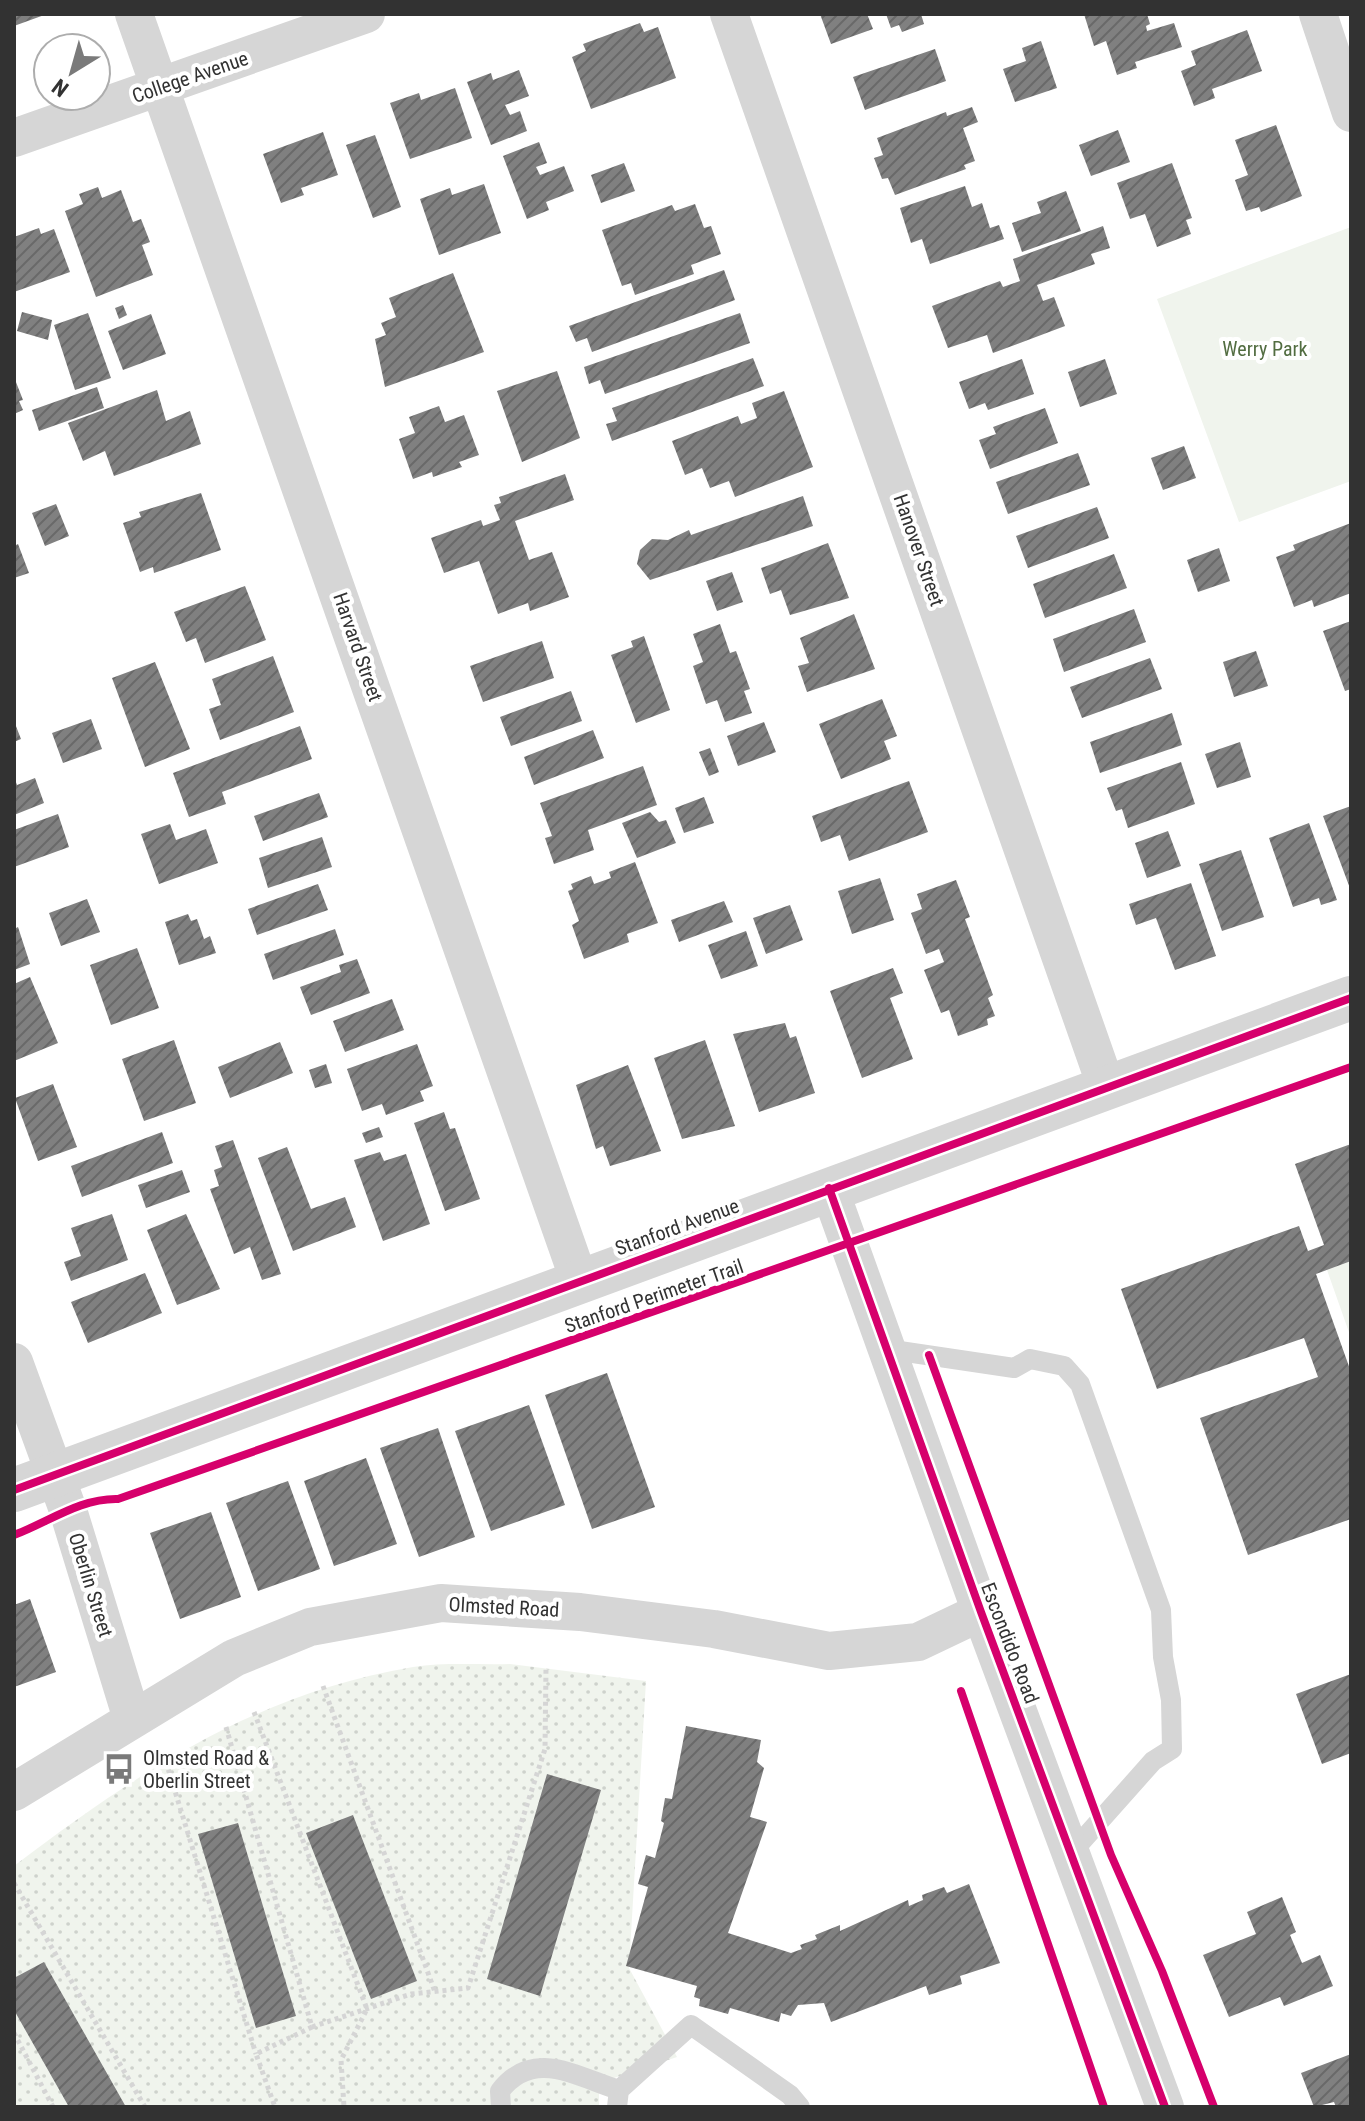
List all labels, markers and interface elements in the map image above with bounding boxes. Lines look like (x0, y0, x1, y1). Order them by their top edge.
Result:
north arrow (32, 32, 112, 112)
street label: College Avenue (129, 46, 251, 108)
text: N (47, 74, 73, 102)
park label: Werry Park (1222, 337, 1308, 361)
street label: Hanover Street (889, 491, 949, 609)
street label: Harvard Street (328, 589, 388, 705)
street label: Stanford Avenue (612, 1194, 742, 1260)
street label: Stanford Perimeter Trail (561, 1254, 747, 1338)
street label: Oberlin Street (64, 1530, 118, 1640)
street label: Escondido Road (976, 1579, 1044, 1707)
street label: Olmsted Road (448, 1592, 560, 1622)
place label: Olmsted Road & Oberlin Street (143, 1746, 269, 1793)
bus stop icon: Olmsted Road & Oberlin Street (102, 1752, 136, 1786)

